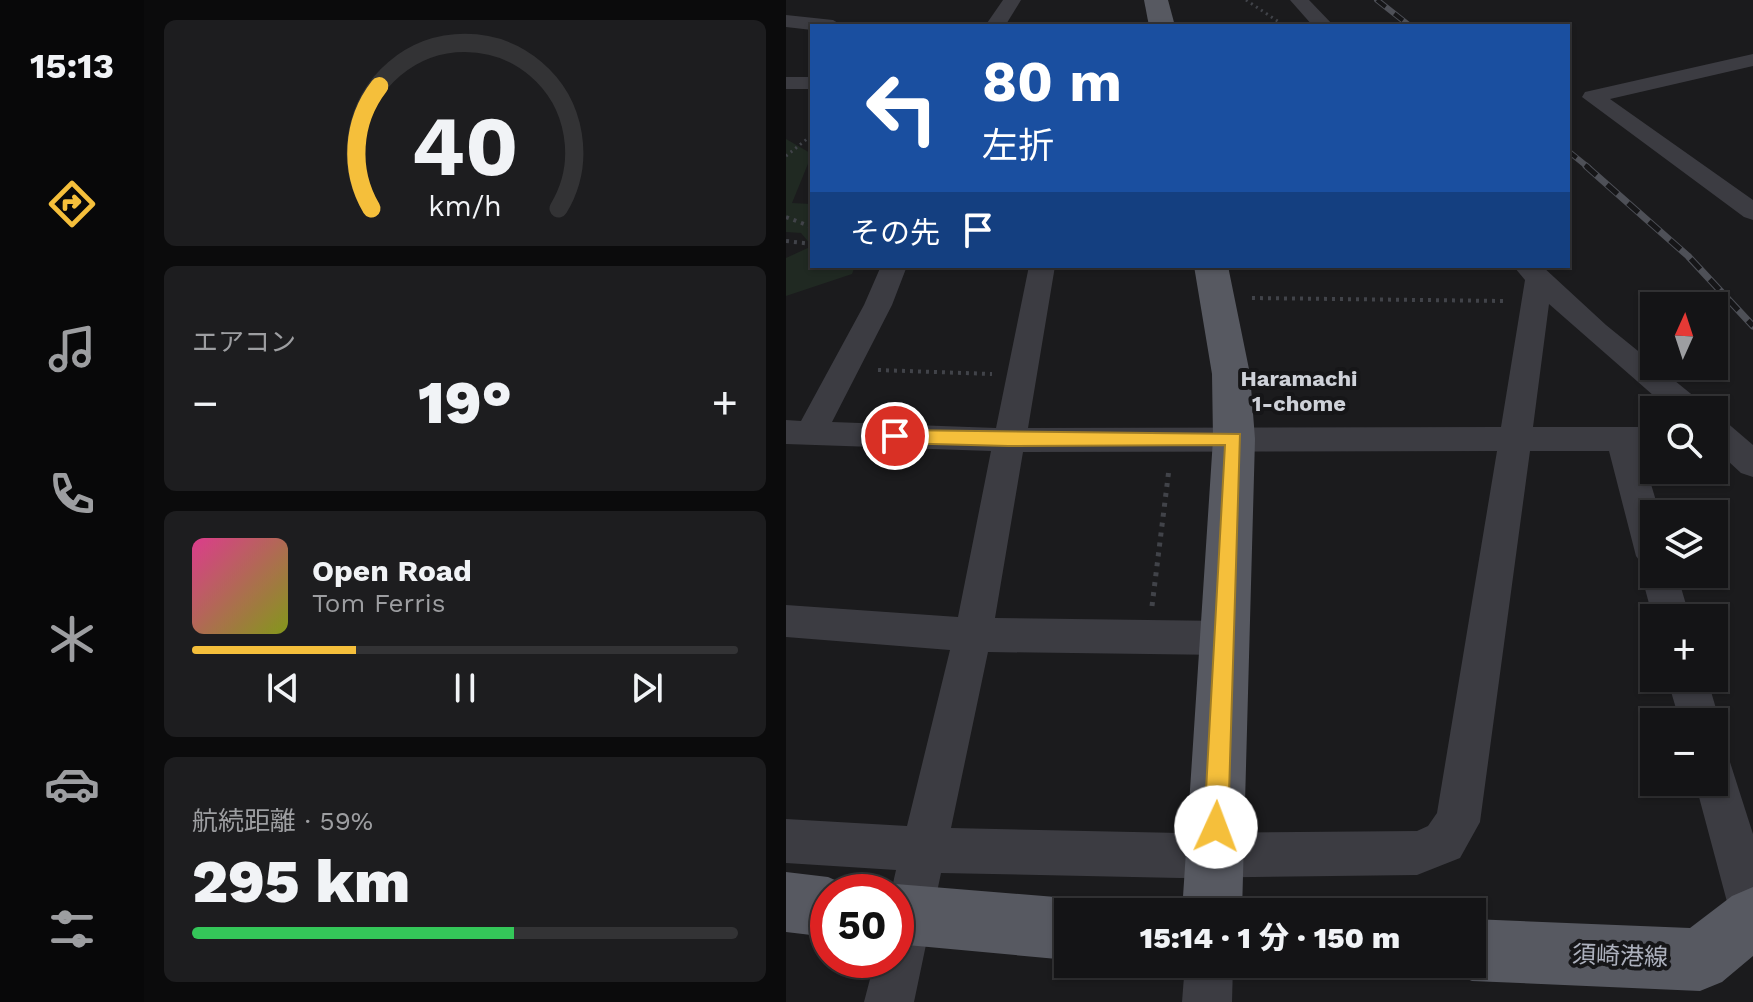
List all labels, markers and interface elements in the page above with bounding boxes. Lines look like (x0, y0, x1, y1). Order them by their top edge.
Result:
text: 15:13 (30, 45, 114, 87)
text: 80 m (982, 49, 1122, 115)
icon: left (850, 56, 954, 160)
text: 40 (411, 97, 519, 194)
text: 左折 (982, 125, 1054, 167)
icon: directions (44, 176, 100, 232)
text: km/h (428, 189, 502, 223)
icon: arrive (956, 208, 1000, 252)
text: その先 (850, 215, 940, 250)
north arrow (1640, 292, 1728, 380)
map controls (1640, 292, 1728, 796)
icon: music (44, 321, 100, 377)
text: エアコン (192, 327, 296, 357)
district label: Haramachi 1-chome (1241, 366, 1357, 416)
text: 19° (418, 367, 512, 438)
text: − (192, 377, 219, 429)
text: + (711, 377, 738, 429)
button: search (1640, 396, 1728, 484)
pin (861, 402, 929, 470)
icon: arrive (873, 414, 917, 458)
icon: phone (44, 466, 100, 522)
button: layers (1640, 500, 1728, 588)
text: Open Road (312, 553, 472, 588)
text: Tom Ferris (312, 588, 445, 618)
button: + (1640, 604, 1728, 692)
icon: climate (44, 611, 100, 667)
icon: previous (261, 666, 305, 710)
icon: pause (443, 666, 487, 710)
icon: next (625, 666, 669, 710)
button: − (1640, 708, 1728, 796)
icon: car (44, 756, 100, 812)
position arrow (1174, 785, 1258, 869)
text: 航続距離 · 59% (192, 806, 373, 836)
text: 295 km (192, 846, 410, 917)
speed limit sign: 50 (810, 874, 914, 978)
icon: filters (44, 901, 100, 957)
text: 15:14 · 1 分 · 150 m (1140, 920, 1400, 955)
street label: 須崎港線 (1572, 940, 1668, 972)

